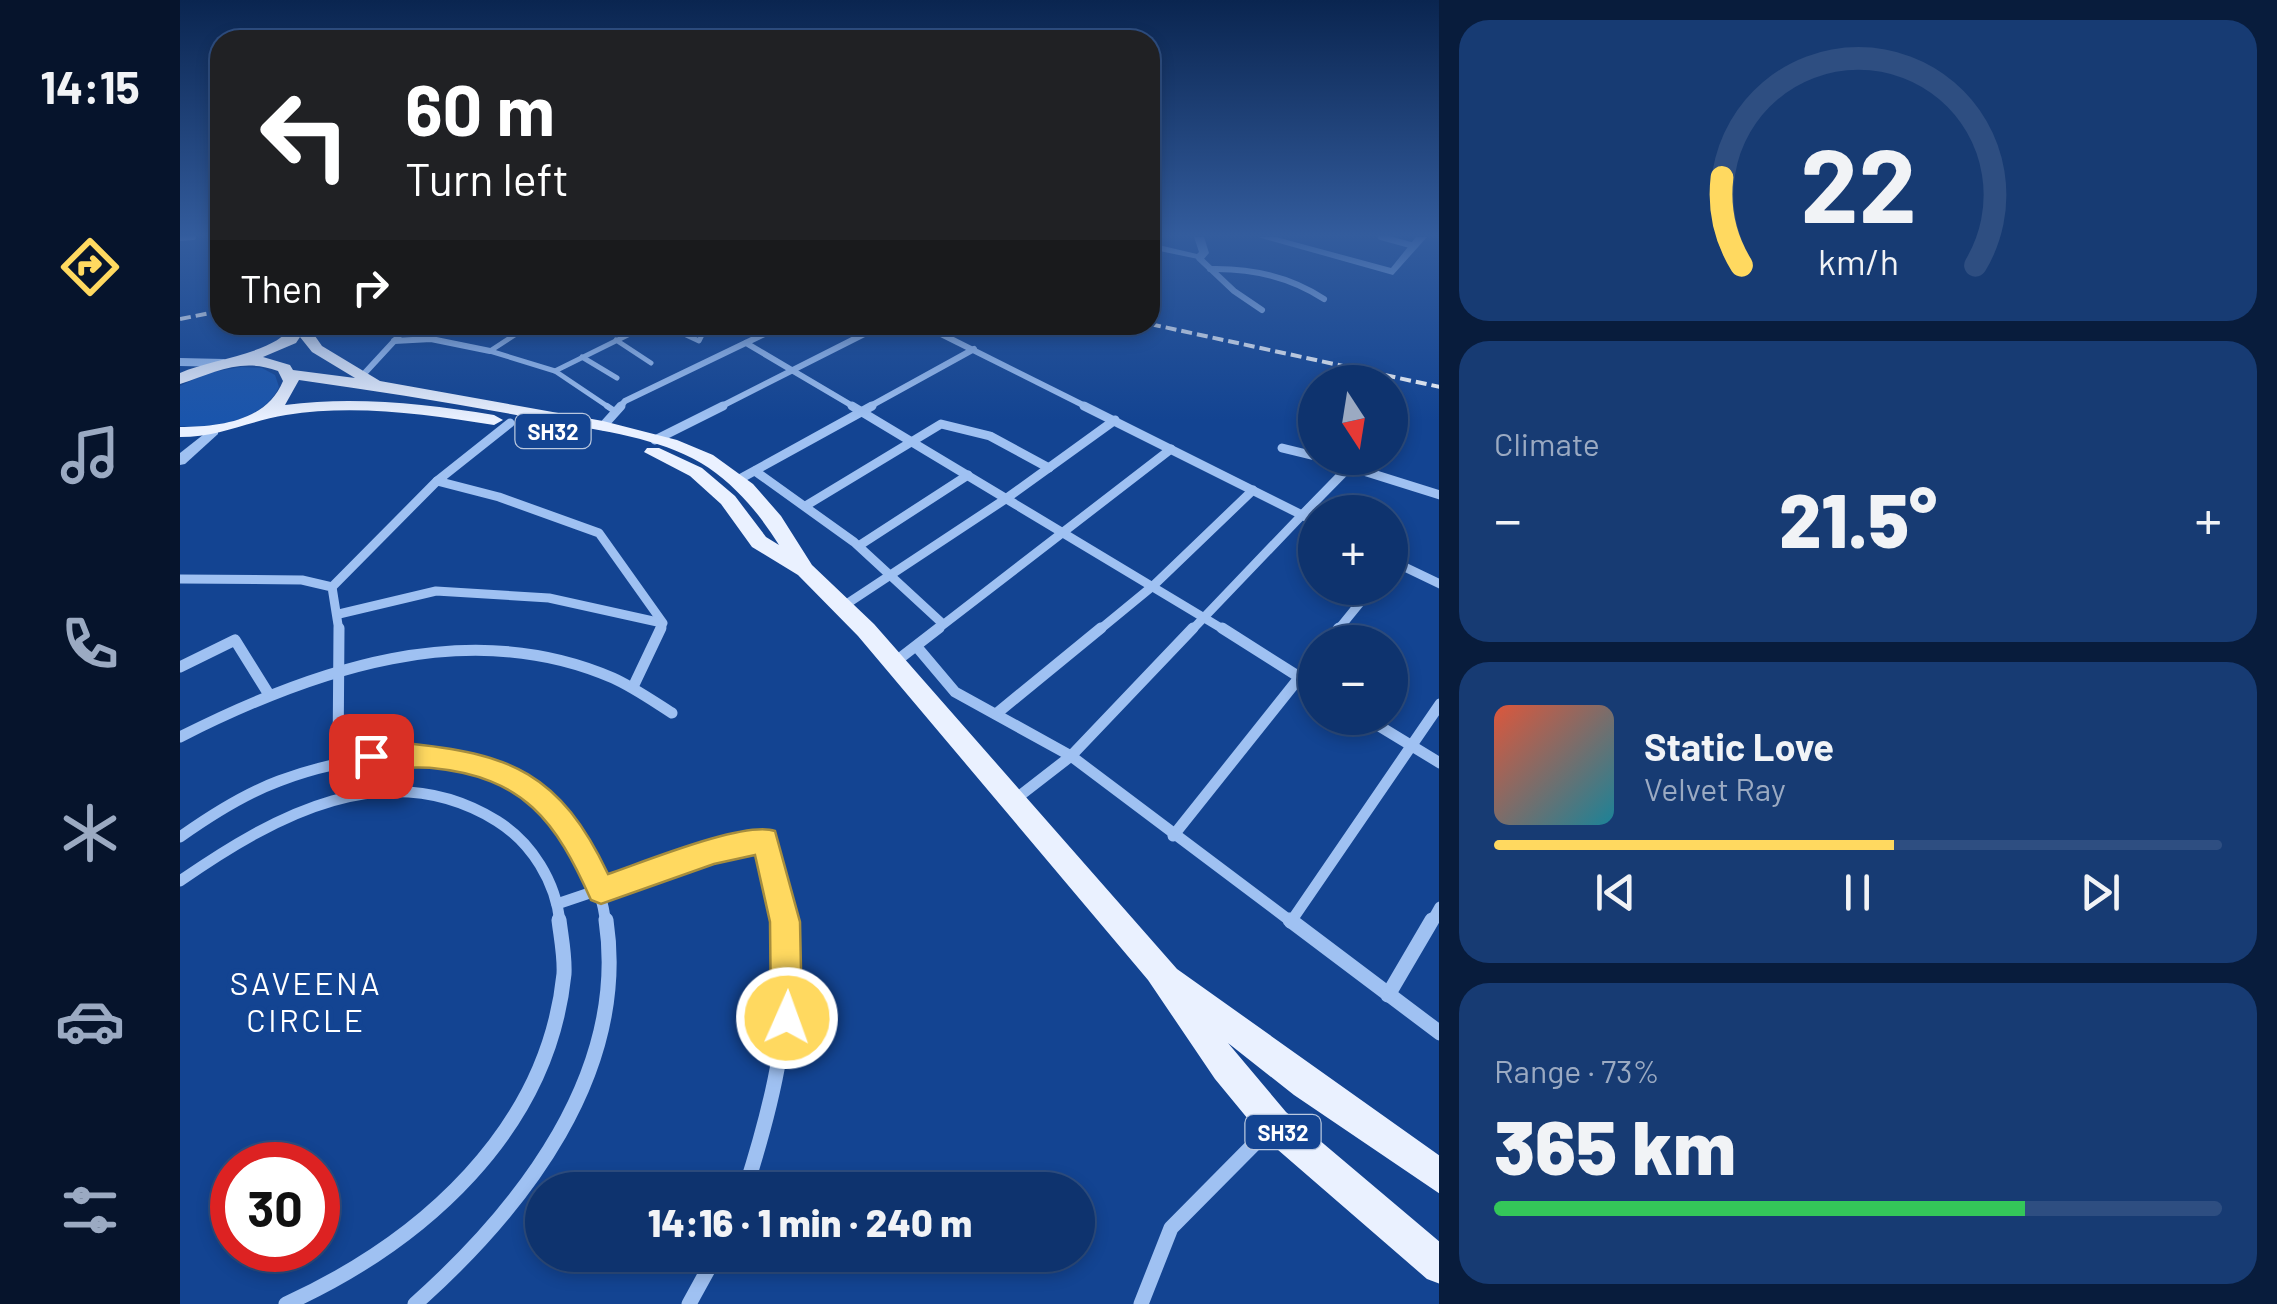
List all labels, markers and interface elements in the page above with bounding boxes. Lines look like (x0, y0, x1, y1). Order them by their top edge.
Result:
text: 14:15 (40, 59, 140, 113)
text: 60 m (405, 66, 555, 150)
icon: left (240, 70, 370, 200)
text: 22 (1800, 119, 1916, 244)
text: Turn left (405, 151, 569, 205)
icon: directions (55, 232, 125, 302)
text: km/h (1818, 239, 1898, 282)
icon: right (343, 260, 398, 315)
text: Then (240, 265, 323, 311)
north arrow (1298, 365, 1408, 475)
map controls (1298, 365, 1408, 735)
road number: SH32 (516, 414, 590, 448)
icon: music (55, 420, 125, 490)
text: Climate (1494, 424, 1600, 462)
text: 21.5° (1779, 473, 1937, 563)
text: − (1494, 485, 1522, 551)
text: + (2194, 485, 2222, 551)
button: + (1298, 495, 1408, 605)
icon: phone (55, 609, 125, 679)
button: − (1298, 625, 1408, 735)
pin (329, 714, 414, 799)
text: Static Love (1644, 723, 1834, 769)
icon: arrive (344, 729, 399, 784)
text: Velvet Ray (1644, 769, 1786, 807)
icon: climate (55, 798, 125, 868)
icon: previous (1588, 865, 1643, 920)
icon: pause (1830, 865, 1885, 920)
icon: next (2073, 865, 2128, 920)
district label: SAVEENA CIRCLE (230, 963, 382, 1038)
position arrow (735, 966, 839, 1070)
icon: car (55, 986, 125, 1056)
text: Range · 73% (1494, 1051, 1660, 1089)
text: 365 km (1494, 1100, 1736, 1190)
road number: SH32 (1246, 1115, 1320, 1149)
speed limit sign: 30 (210, 1142, 340, 1272)
icon: filters (55, 1175, 125, 1245)
text: 14:16 · 1 min · 240 m (648, 1199, 972, 1245)

